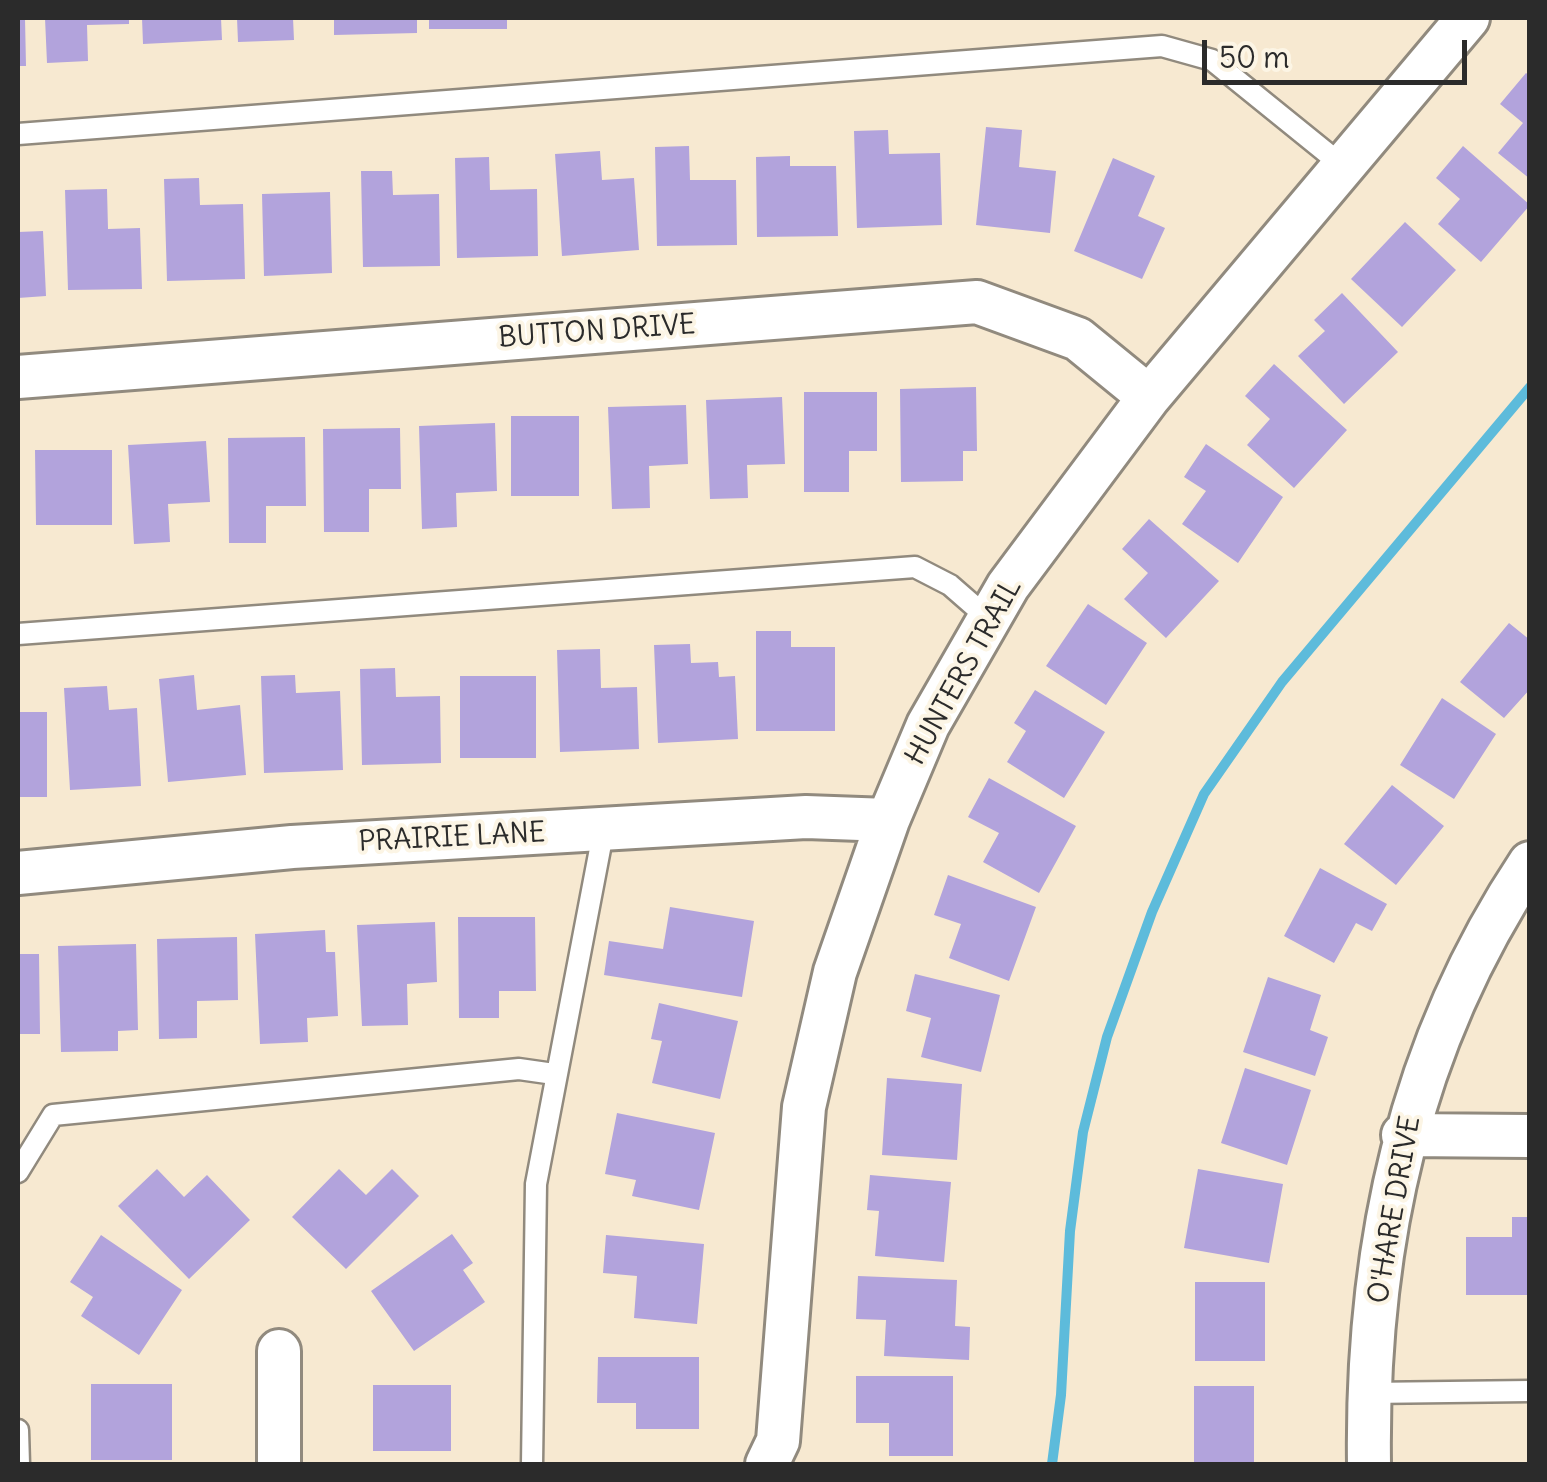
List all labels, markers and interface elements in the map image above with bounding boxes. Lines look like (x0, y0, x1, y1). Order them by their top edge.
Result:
scale bar (1207, 20, 1472, 82)
text: 50 m (1219, 38, 1289, 76)
street label: BUTTON DRIVE (497, 308, 697, 356)
street label: HUNTERS TRAIL (899, 573, 1029, 771)
street label: PRAIRIE LANE (358, 816, 546, 860)
street label: O'HARE DRIVE (1362, 1114, 1428, 1306)

